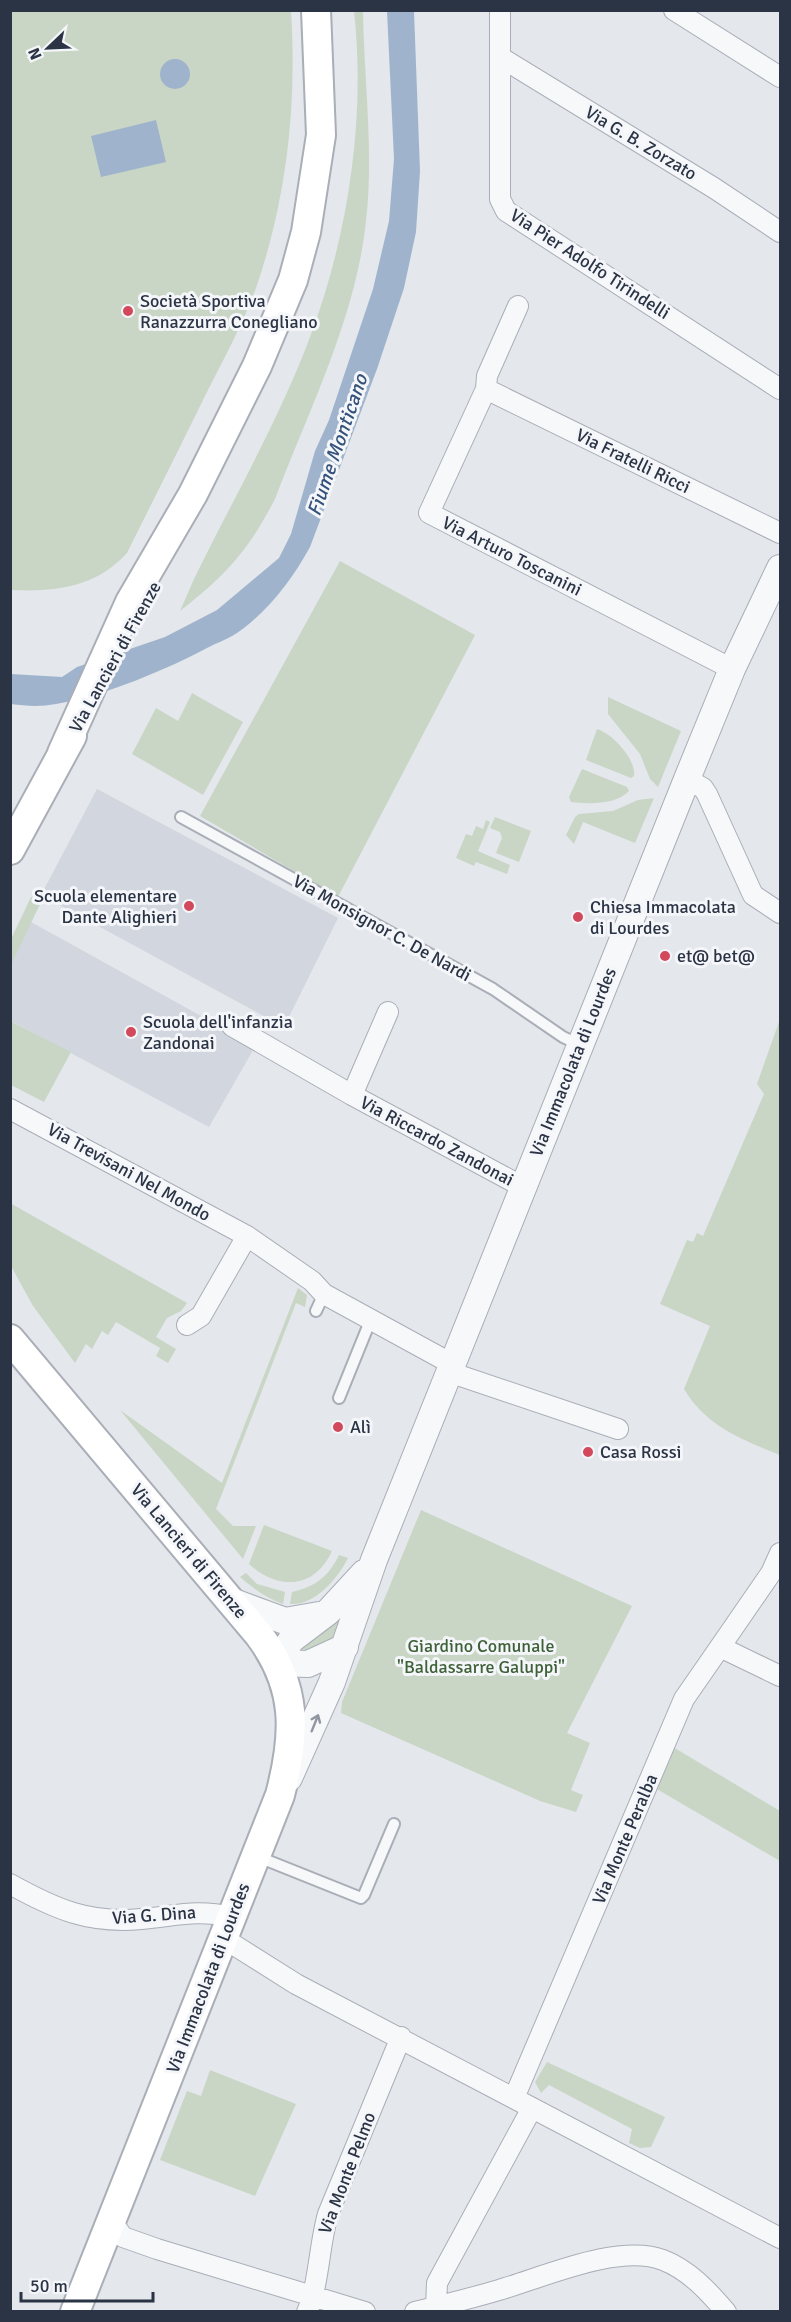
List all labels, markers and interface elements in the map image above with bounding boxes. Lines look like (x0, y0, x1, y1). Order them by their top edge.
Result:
north arrow (18, 18, 78, 78)
text: N (24, 44, 46, 63)
street label: Via G. B. Zorzato (581, 101, 701, 185)
street label: Via Pier Adolfo Tirindelli (506, 204, 674, 324)
place label: Società Sportiva Ranazzurra Conegliano (140, 290, 318, 333)
marker: Società Sportiva Ranazzurra Conegliano (121, 304, 135, 318)
water label: Fiume Monticano (302, 370, 374, 519)
street label: Via Fratelli Ricci (572, 424, 694, 498)
street label: Via Arturo Toscanini (439, 511, 585, 601)
street label: Via Lancieri di Firenze (64, 578, 166, 736)
street label: Via Monsignor C. De Nardi (289, 870, 475, 986)
place label: Scuola elementare Dante Alighieri (34, 885, 177, 928)
place label: Chiesa Immacolata di Lourdes (590, 896, 736, 939)
marker: Scuola elementare Dante Alighieri (182, 899, 196, 913)
marker: Chiesa Immacolata di Lourdes (571, 910, 585, 924)
place label: et@ bet@ (677, 945, 755, 967)
marker: et@ bet@ (658, 949, 672, 963)
street label: Via Immacolata di Lourdes (525, 964, 621, 1160)
place label: Scuola dell'infanzia Zandonai (143, 1011, 293, 1054)
marker: Scuola dell'infanzia Zandonai (124, 1025, 138, 1039)
street label: Via Riccardo Zandonai (356, 1091, 518, 1191)
street label: Via Trevisani Nel Mondo (44, 1118, 214, 1226)
place label: Alì (350, 1416, 371, 1438)
marker: Alì (331, 1420, 345, 1434)
place label: Casa Rossi (600, 1441, 681, 1463)
marker: Casa Rossi (581, 1445, 595, 1459)
street label: Via Lancieri di Firenze (126, 1479, 252, 1623)
park label: Giardino Comunale "Baldassarre Galuppi" (397, 1635, 565, 1678)
one-way arrow (310, 1714, 321, 1733)
street label: Via Monte Peralba (588, 1771, 662, 1907)
street label: Via Immacolata di Lourdes (162, 1880, 255, 2076)
street label: Via G. Dina (111, 1901, 197, 1929)
street label: Via Monte Pelmo (314, 2109, 380, 2237)
scale bar (21, 2265, 153, 2303)
text: 50 m (30, 2275, 68, 2297)

